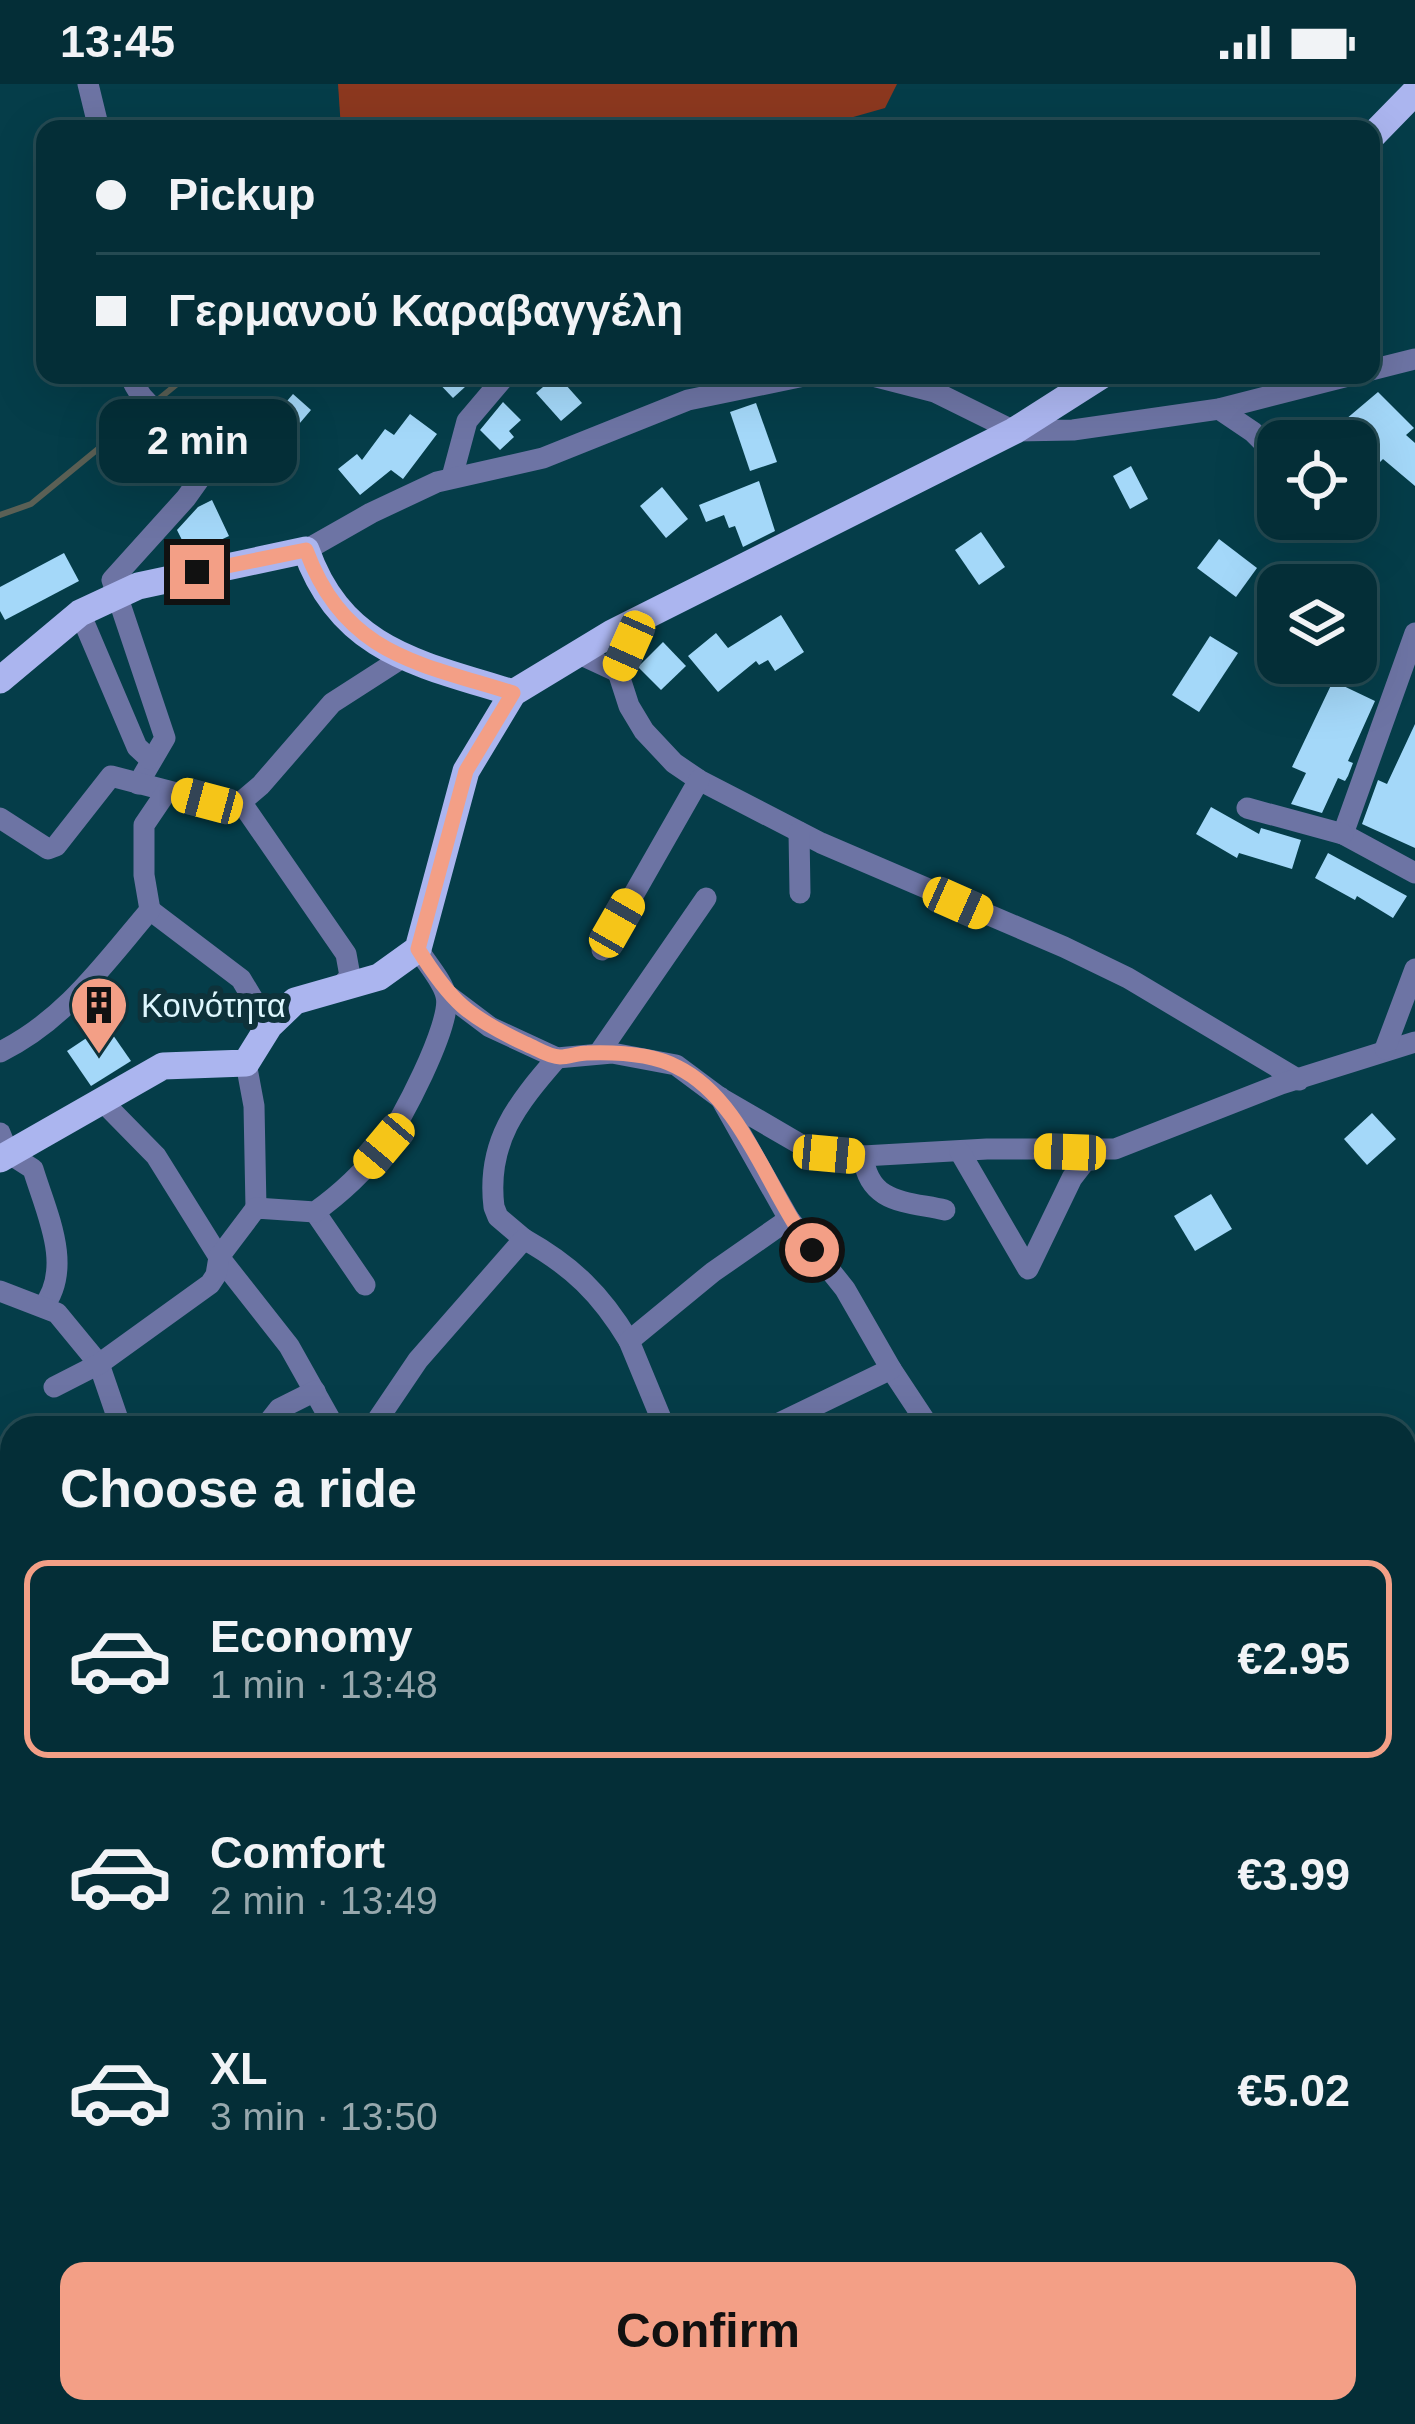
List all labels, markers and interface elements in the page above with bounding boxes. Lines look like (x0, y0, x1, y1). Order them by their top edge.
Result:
text: 13:45 (60, 16, 175, 67)
text: Pickup (168, 169, 316, 220)
text: Γερμανού Καραβαγγέλη (168, 285, 683, 336)
callout: 2 min (98, 398, 296, 482)
text: 2 min (147, 419, 249, 462)
map controls (1257, 420, 1377, 684)
button: locate (1257, 420, 1377, 540)
route end (170, 545, 224, 599)
button: layers (1257, 564, 1377, 684)
car (598, 606, 660, 686)
car (168, 774, 246, 828)
car (918, 872, 998, 934)
car (583, 883, 651, 963)
building icon: Κοινότητα (68, 974, 130, 1056)
place label: Κοινότητα (141, 987, 286, 1024)
car (347, 1107, 421, 1185)
car (792, 1133, 866, 1175)
car (1033, 1133, 1107, 1171)
route start (785, 1223, 839, 1277)
text: Choose a ride (60, 1458, 417, 1518)
icon: car (66, 1605, 174, 1713)
text: Economy (210, 1611, 413, 1662)
text: €2.95 (1237, 1633, 1350, 1684)
text: 1 min · 13:48 (210, 1663, 438, 1706)
icon: car (66, 1821, 174, 1929)
text: Comfort (210, 1827, 385, 1878)
text: €3.99 (1237, 1849, 1350, 1900)
text: 2 min · 13:49 (210, 1879, 438, 1922)
icon: car (66, 2037, 174, 2145)
text: XL (210, 2043, 268, 2094)
text: €5.02 (1237, 2065, 1350, 2116)
text: 3 min · 13:50 (210, 2095, 438, 2138)
button: Confirm (60, 2262, 1356, 2400)

